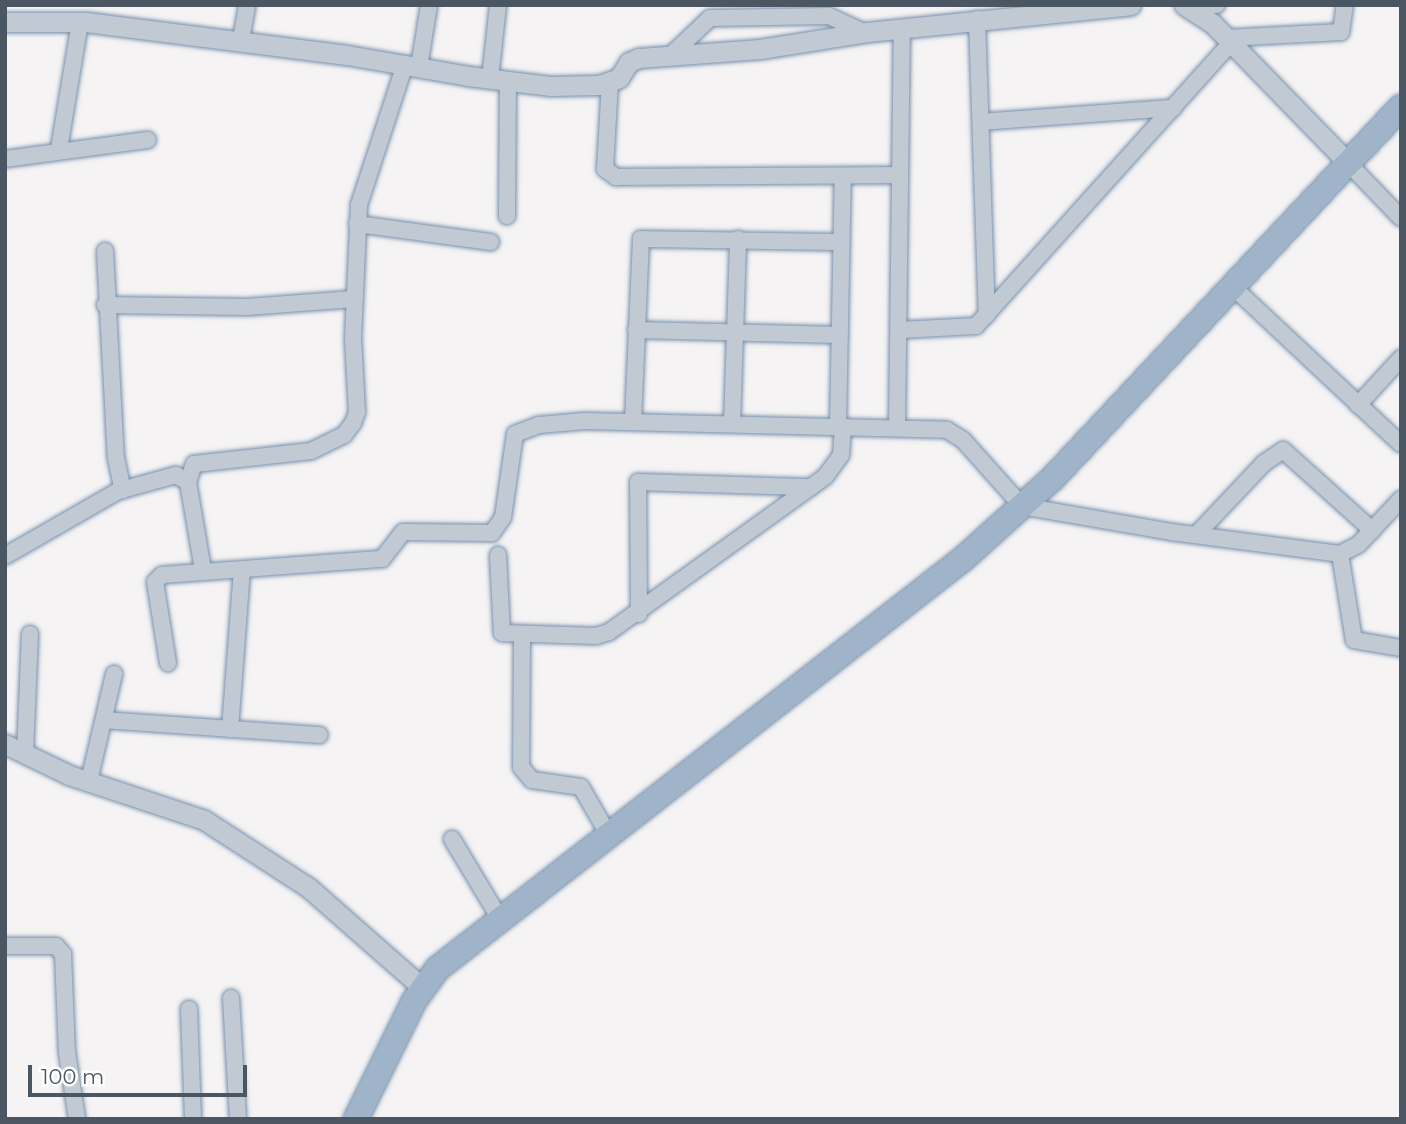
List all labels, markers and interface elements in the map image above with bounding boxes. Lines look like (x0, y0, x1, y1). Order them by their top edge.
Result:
scale bar (32, 1050, 250, 1094)
text: 100 m (41, 1064, 104, 1089)

